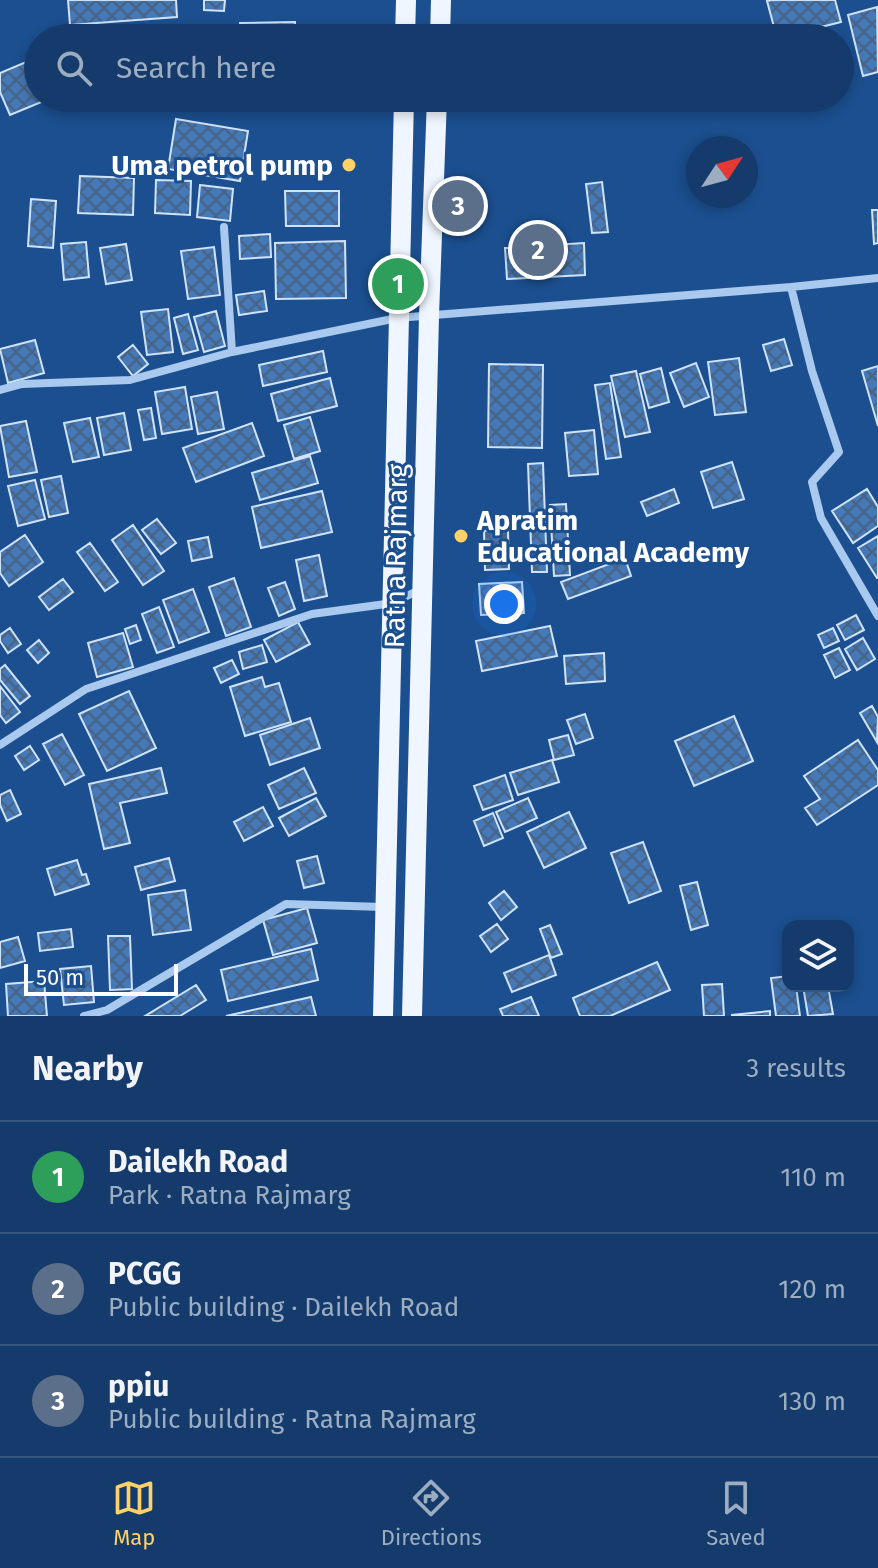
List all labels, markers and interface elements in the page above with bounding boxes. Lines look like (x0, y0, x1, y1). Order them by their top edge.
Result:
search box (24, 24, 854, 112)
icon: search (52, 46, 96, 90)
text: Search here (116, 50, 276, 86)
north arrow (686, 136, 758, 208)
place label: Uma petrol pump (111, 149, 333, 182)
marker: Uma petrol pump (340, 156, 358, 174)
pin: 3 (432, 176, 484, 236)
pin: 2 (512, 220, 564, 280)
pin: 1 (372, 254, 424, 314)
street label: Ratna Rajmarg (378, 463, 414, 649)
place label: Apratim Educational Academy (476, 504, 749, 569)
marker: Apratim Educational Academy (452, 527, 470, 545)
your location (484, 584, 524, 624)
map controls (782, 920, 854, 992)
button: layers (782, 920, 854, 992)
scale bar (24, 960, 178, 996)
text: 50 m (36, 964, 84, 991)
text: Nearby (32, 1048, 143, 1089)
text: 3 results (746, 1053, 846, 1084)
text: Dailekh Road (108, 1144, 288, 1180)
text: 1 (52, 1162, 64, 1193)
text: 110 m (780, 1162, 846, 1193)
text: Park · Ratna Rajmarg (108, 1180, 351, 1211)
text: PCGG (108, 1256, 181, 1292)
text: 2 (51, 1274, 65, 1305)
text: 120 m (778, 1274, 846, 1305)
text: Public building · Dailekh Road (108, 1292, 459, 1323)
text: ppiu (108, 1368, 169, 1404)
text: 3 (51, 1386, 65, 1417)
text: 130 m (778, 1386, 846, 1417)
text: Public building · Ratna Rajmarg (108, 1404, 476, 1435)
tab: Map (112, 1476, 156, 1551)
tab: Directions (381, 1476, 482, 1551)
tab: Saved (706, 1476, 766, 1551)

